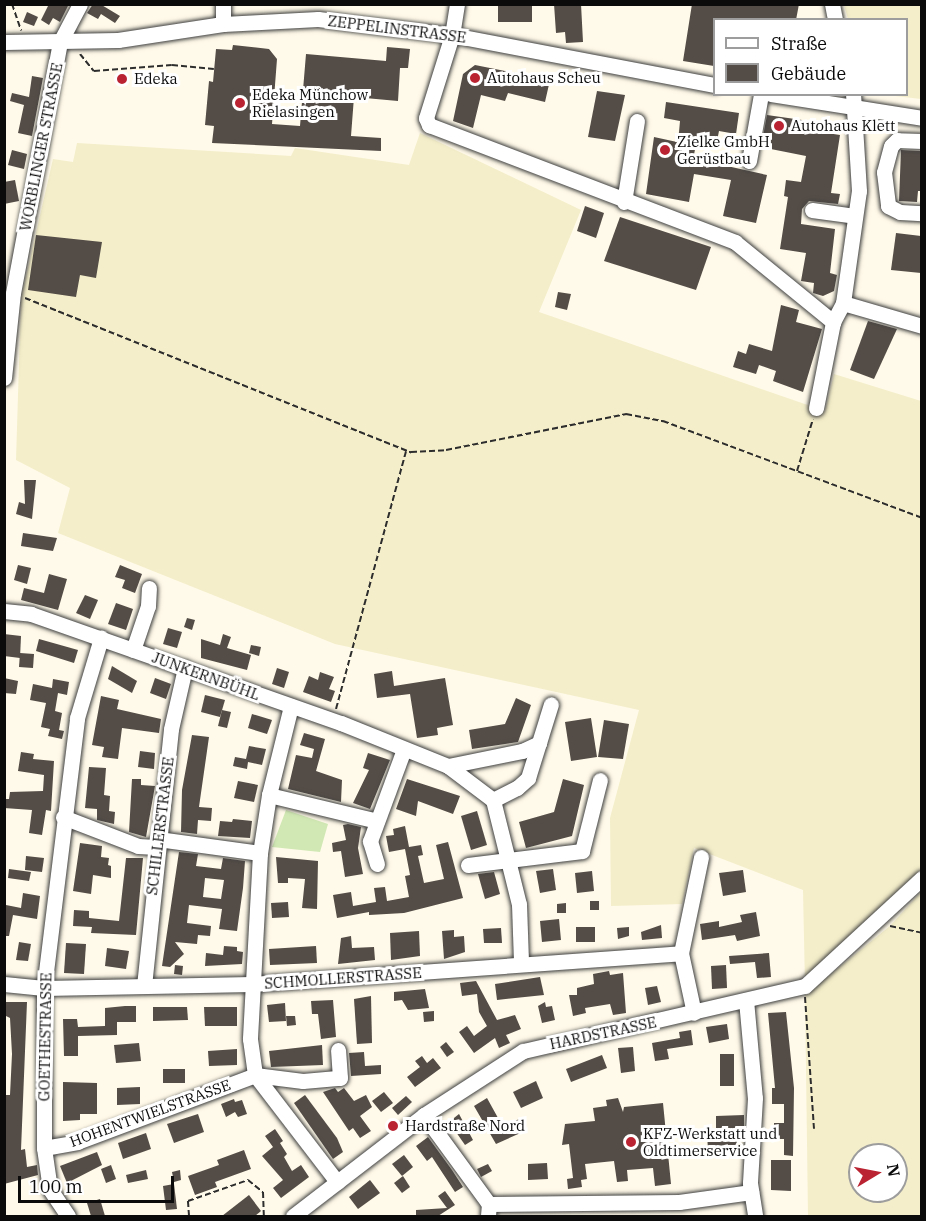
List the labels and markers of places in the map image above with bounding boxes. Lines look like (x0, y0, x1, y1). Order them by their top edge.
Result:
place label: Autohaus Scheu (487, 69, 601, 87)
place label: Edeka (134, 70, 178, 88)
marker: Autohaus Scheu (468, 71, 482, 85)
marker: Edeka (115, 72, 129, 86)
place label: Edeka Münchow Rielasingen (252, 85, 368, 120)
marker: Edeka Münchow Rielasingen (233, 96, 247, 110)
place label: Autohaus Klett (791, 117, 895, 135)
marker: Autohaus Klett (772, 119, 786, 133)
place label: Zielke GmbH Gerüstbau (677, 132, 770, 167)
marker: Zielke GmbH Gerüstbau (658, 143, 672, 157)
place label: Hardstraße Nord (405, 1117, 525, 1135)
marker: Hardstraße Nord (386, 1119, 400, 1133)
place label: KFZ-Werkstatt und Oldtimerservice (643, 1124, 777, 1159)
marker: KFZ-Werkstatt und Oldtimerservice (624, 1135, 638, 1149)

